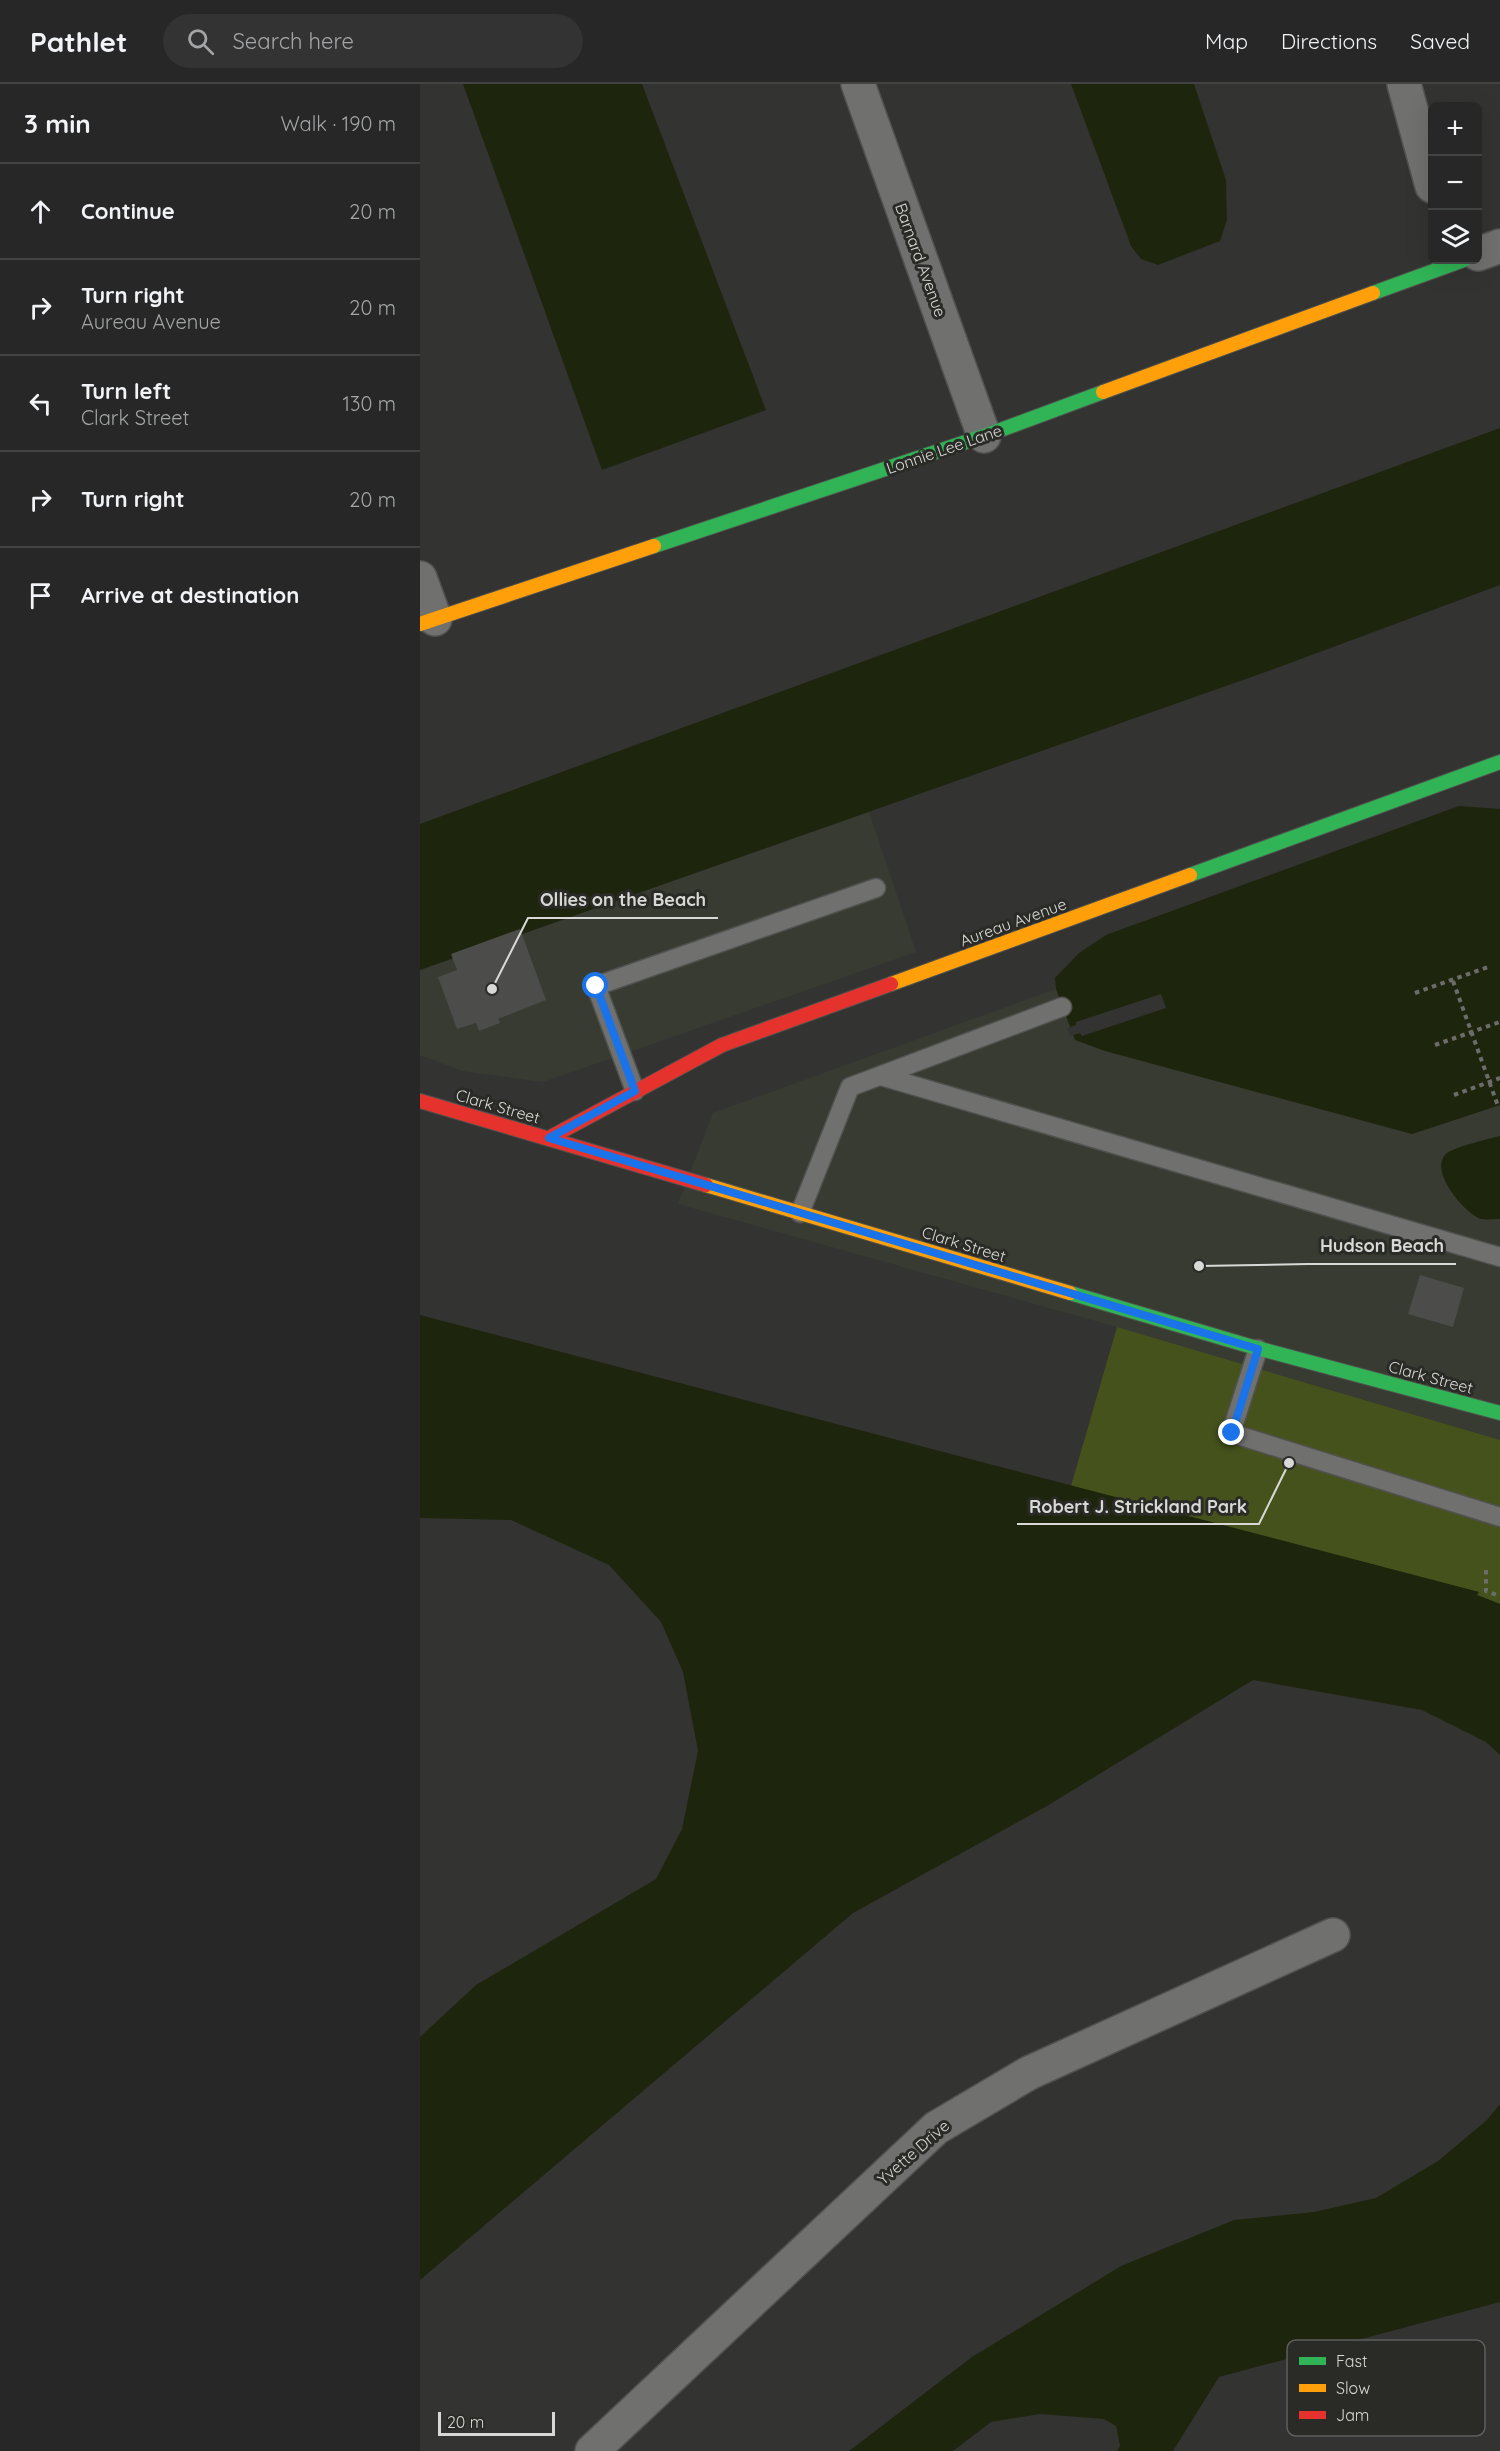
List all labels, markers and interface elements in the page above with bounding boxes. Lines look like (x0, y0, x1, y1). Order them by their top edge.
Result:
search box (163, 14, 583, 68)
text: Pathlet (30, 24, 127, 59)
icon: search (184, 25, 217, 58)
text: Search here (232, 27, 354, 55)
text: Map (1205, 28, 1248, 54)
text: Directions (1281, 28, 1377, 54)
text: Saved (1410, 28, 1470, 54)
map controls (1428, 102, 1482, 264)
button: + (1428, 102, 1482, 156)
text: 3 min (24, 107, 91, 140)
text: Walk · 190 m (280, 111, 396, 136)
button: − (1428, 156, 1482, 210)
icon: ahead (24, 195, 57, 228)
text: Continue (81, 197, 175, 225)
text: 20 m (349, 199, 396, 224)
street label: Barnard Avenue (891, 200, 951, 320)
button: layers (1428, 210, 1482, 264)
text: Turn right (81, 281, 185, 309)
icon: right (24, 291, 57, 324)
text: 20 m (349, 295, 396, 320)
text: Aureau Avenue (81, 309, 221, 334)
text: Turn left (81, 377, 171, 405)
icon: left (24, 387, 57, 420)
text: 130 m (343, 391, 396, 416)
text: Clark Street (81, 405, 189, 430)
street label: Lonnie Lee Lane (884, 420, 1004, 478)
icon: right (24, 483, 57, 516)
text: Turn right (81, 485, 185, 513)
text: 20 m (349, 487, 396, 512)
icon: arrive (24, 579, 57, 612)
text: Arrive at destination (81, 581, 299, 609)
callout: Ollies on the Beach (528, 882, 718, 918)
text: Ollies on the Beach (540, 888, 706, 911)
street label: Aureau Avenue (957, 893, 1069, 951)
route start (582, 972, 608, 998)
street label: Clark Street (454, 1084, 542, 1128)
street label: Clark Street (920, 1222, 1008, 1266)
callout: Hudson Beach (1308, 1228, 1456, 1264)
text: Hudson Beach (1320, 1234, 1444, 1257)
street label: Clark Street (1387, 1356, 1475, 1398)
route end (1218, 1419, 1244, 1445)
callout: Robert J. Strickland Park (1017, 1488, 1259, 1524)
text: Robert J. Strickland Park (1029, 1495, 1247, 1518)
street label: Yvette Drive (873, 2115, 953, 2189)
legend (1287, 2340, 1485, 2436)
text: Fast (1336, 2351, 1367, 2371)
text: Slow (1336, 2378, 1370, 2398)
text: Jam (1336, 2405, 1369, 2425)
scale bar (438, 2409, 555, 2436)
text: 20 m (447, 2412, 484, 2432)

